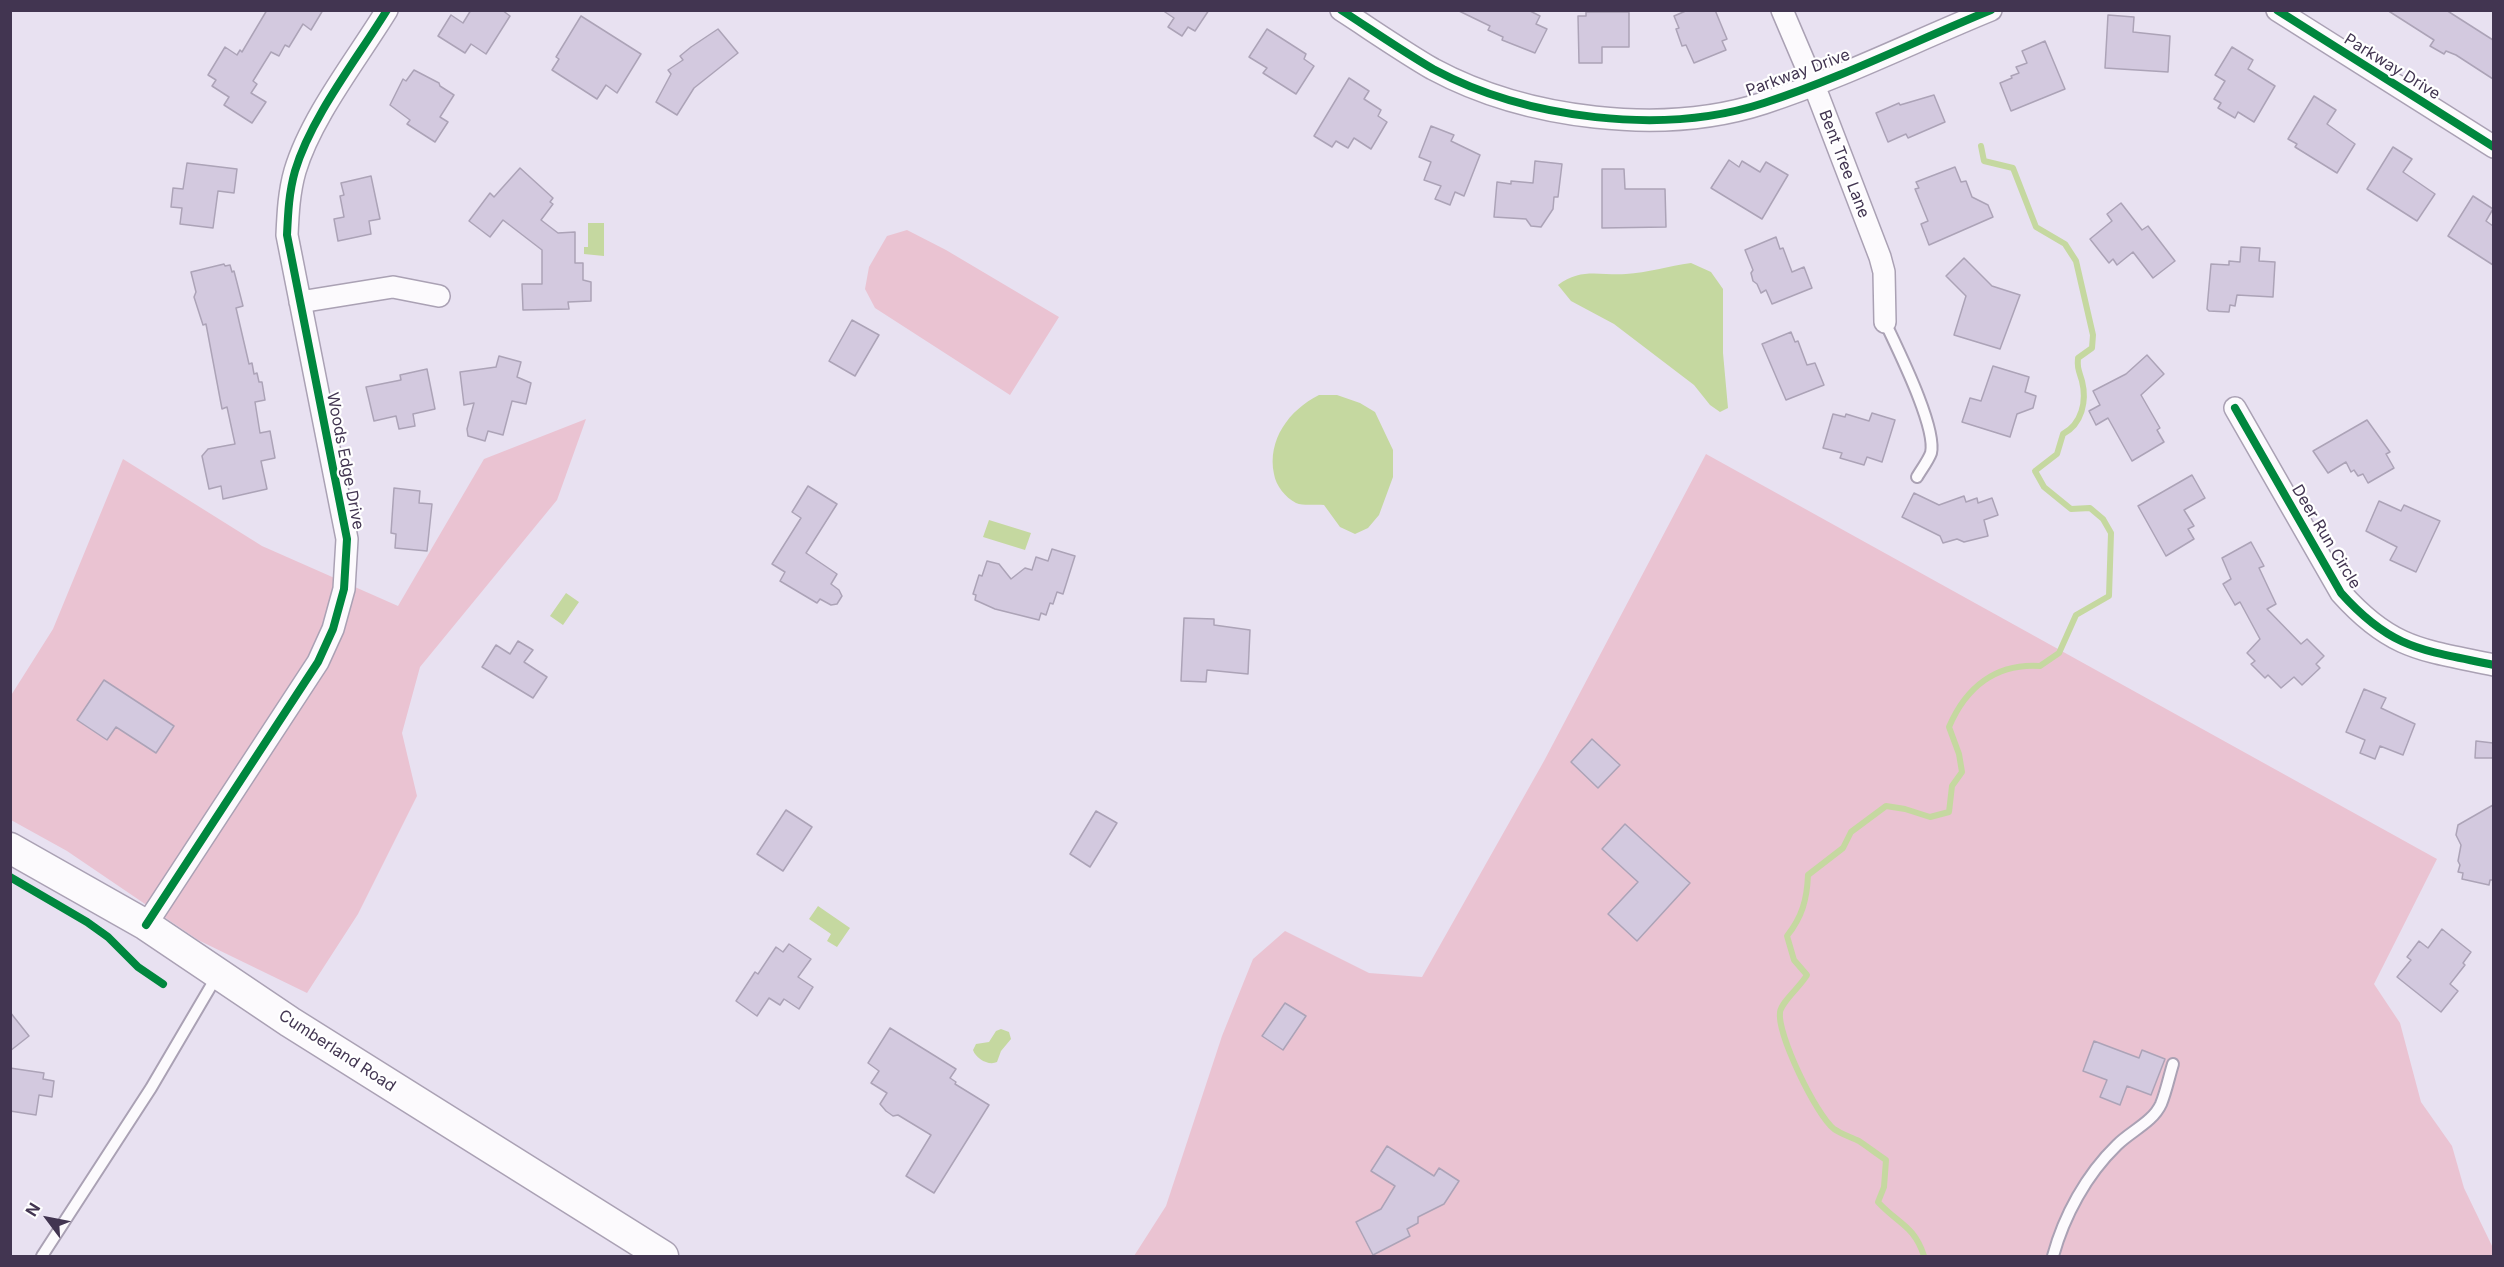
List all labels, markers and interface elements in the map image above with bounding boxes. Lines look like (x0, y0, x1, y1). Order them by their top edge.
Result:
street label: Parkway Drive (2341, 30, 2443, 104)
street label: Parkway Drive (1743, 45, 1853, 101)
street label: Bent Tree Lane (1815, 107, 1873, 221)
street label: Woods Edge Drive (322, 391, 368, 531)
street label: Deer Run Circle (2287, 481, 2365, 593)
street label: Cumberland Road (275, 1006, 399, 1096)
north arrow (18, 1189, 78, 1249)
text: N (21, 1199, 44, 1220)

